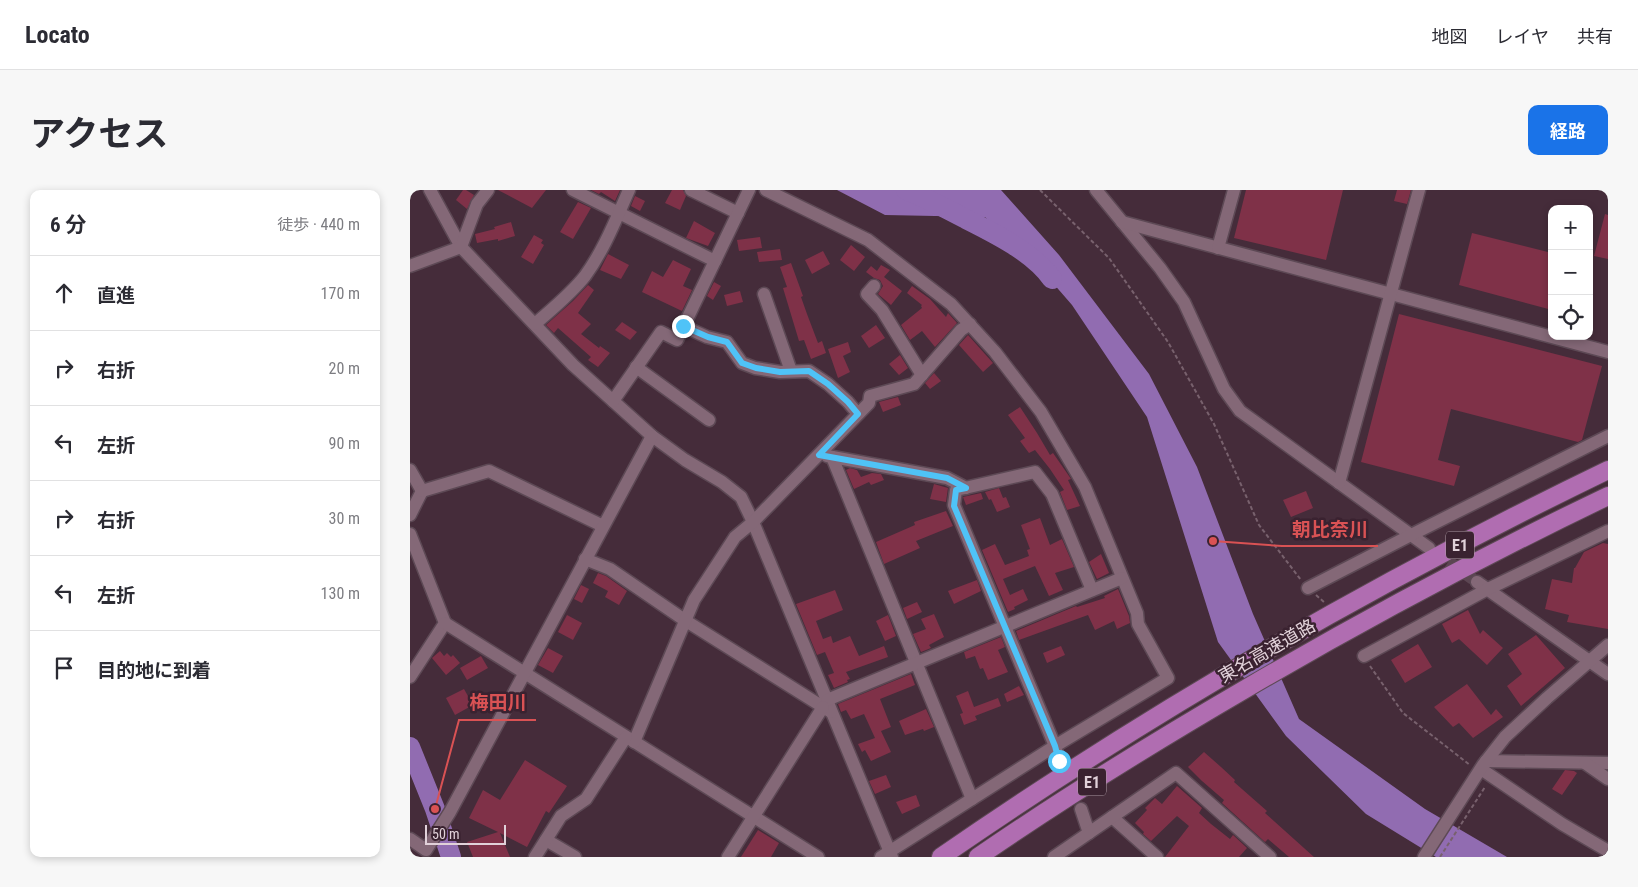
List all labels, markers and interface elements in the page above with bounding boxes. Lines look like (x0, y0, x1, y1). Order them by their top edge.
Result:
text: Locato (25, 21, 90, 49)
text: 地図 (1432, 26, 1468, 47)
text: レイヤ (1496, 26, 1549, 47)
text: 共有 (1577, 26, 1613, 47)
button: 経路 (1528, 105, 1608, 155)
text: アクセス (30, 114, 168, 155)
map controls (1548, 205, 1593, 340)
button: + (1548, 205, 1593, 250)
text: 6 分 (50, 213, 86, 237)
text: 徒歩 · 440 m (277, 215, 360, 234)
button: − (1548, 250, 1593, 295)
icon: ahead (50, 279, 78, 307)
text: 直進 (97, 284, 135, 307)
text: 170 m (321, 284, 360, 303)
button: locate (1548, 295, 1593, 340)
route end (672, 315, 695, 338)
icon: right (50, 354, 78, 382)
text: 右折 (97, 359, 135, 382)
text: 20 m (328, 359, 360, 378)
icon: left (50, 429, 78, 457)
text: 左折 (97, 434, 135, 457)
text: 90 m (328, 434, 360, 453)
icon: right (50, 504, 78, 532)
text: 右折 (97, 509, 135, 532)
text: 30 m (328, 509, 360, 528)
callout: 朝比奈川 (1282, 512, 1378, 546)
text: 朝比奈川 (1292, 518, 1368, 541)
road number: E1 (1446, 532, 1474, 558)
icon: left (50, 579, 78, 607)
text: 左折 (97, 584, 135, 607)
text: 130 m (321, 584, 360, 603)
street label: 東名高速道路 (1215, 614, 1319, 687)
icon: arrive (50, 654, 78, 682)
text: 目的地に到着 (97, 659, 211, 682)
callout: 梅田川 (459, 686, 536, 720)
text: 梅田川 (469, 691, 527, 714)
route start (1048, 750, 1071, 773)
road number: E1 (1078, 768, 1106, 796)
scale bar (425, 822, 506, 845)
text: 50 m (432, 826, 460, 842)

